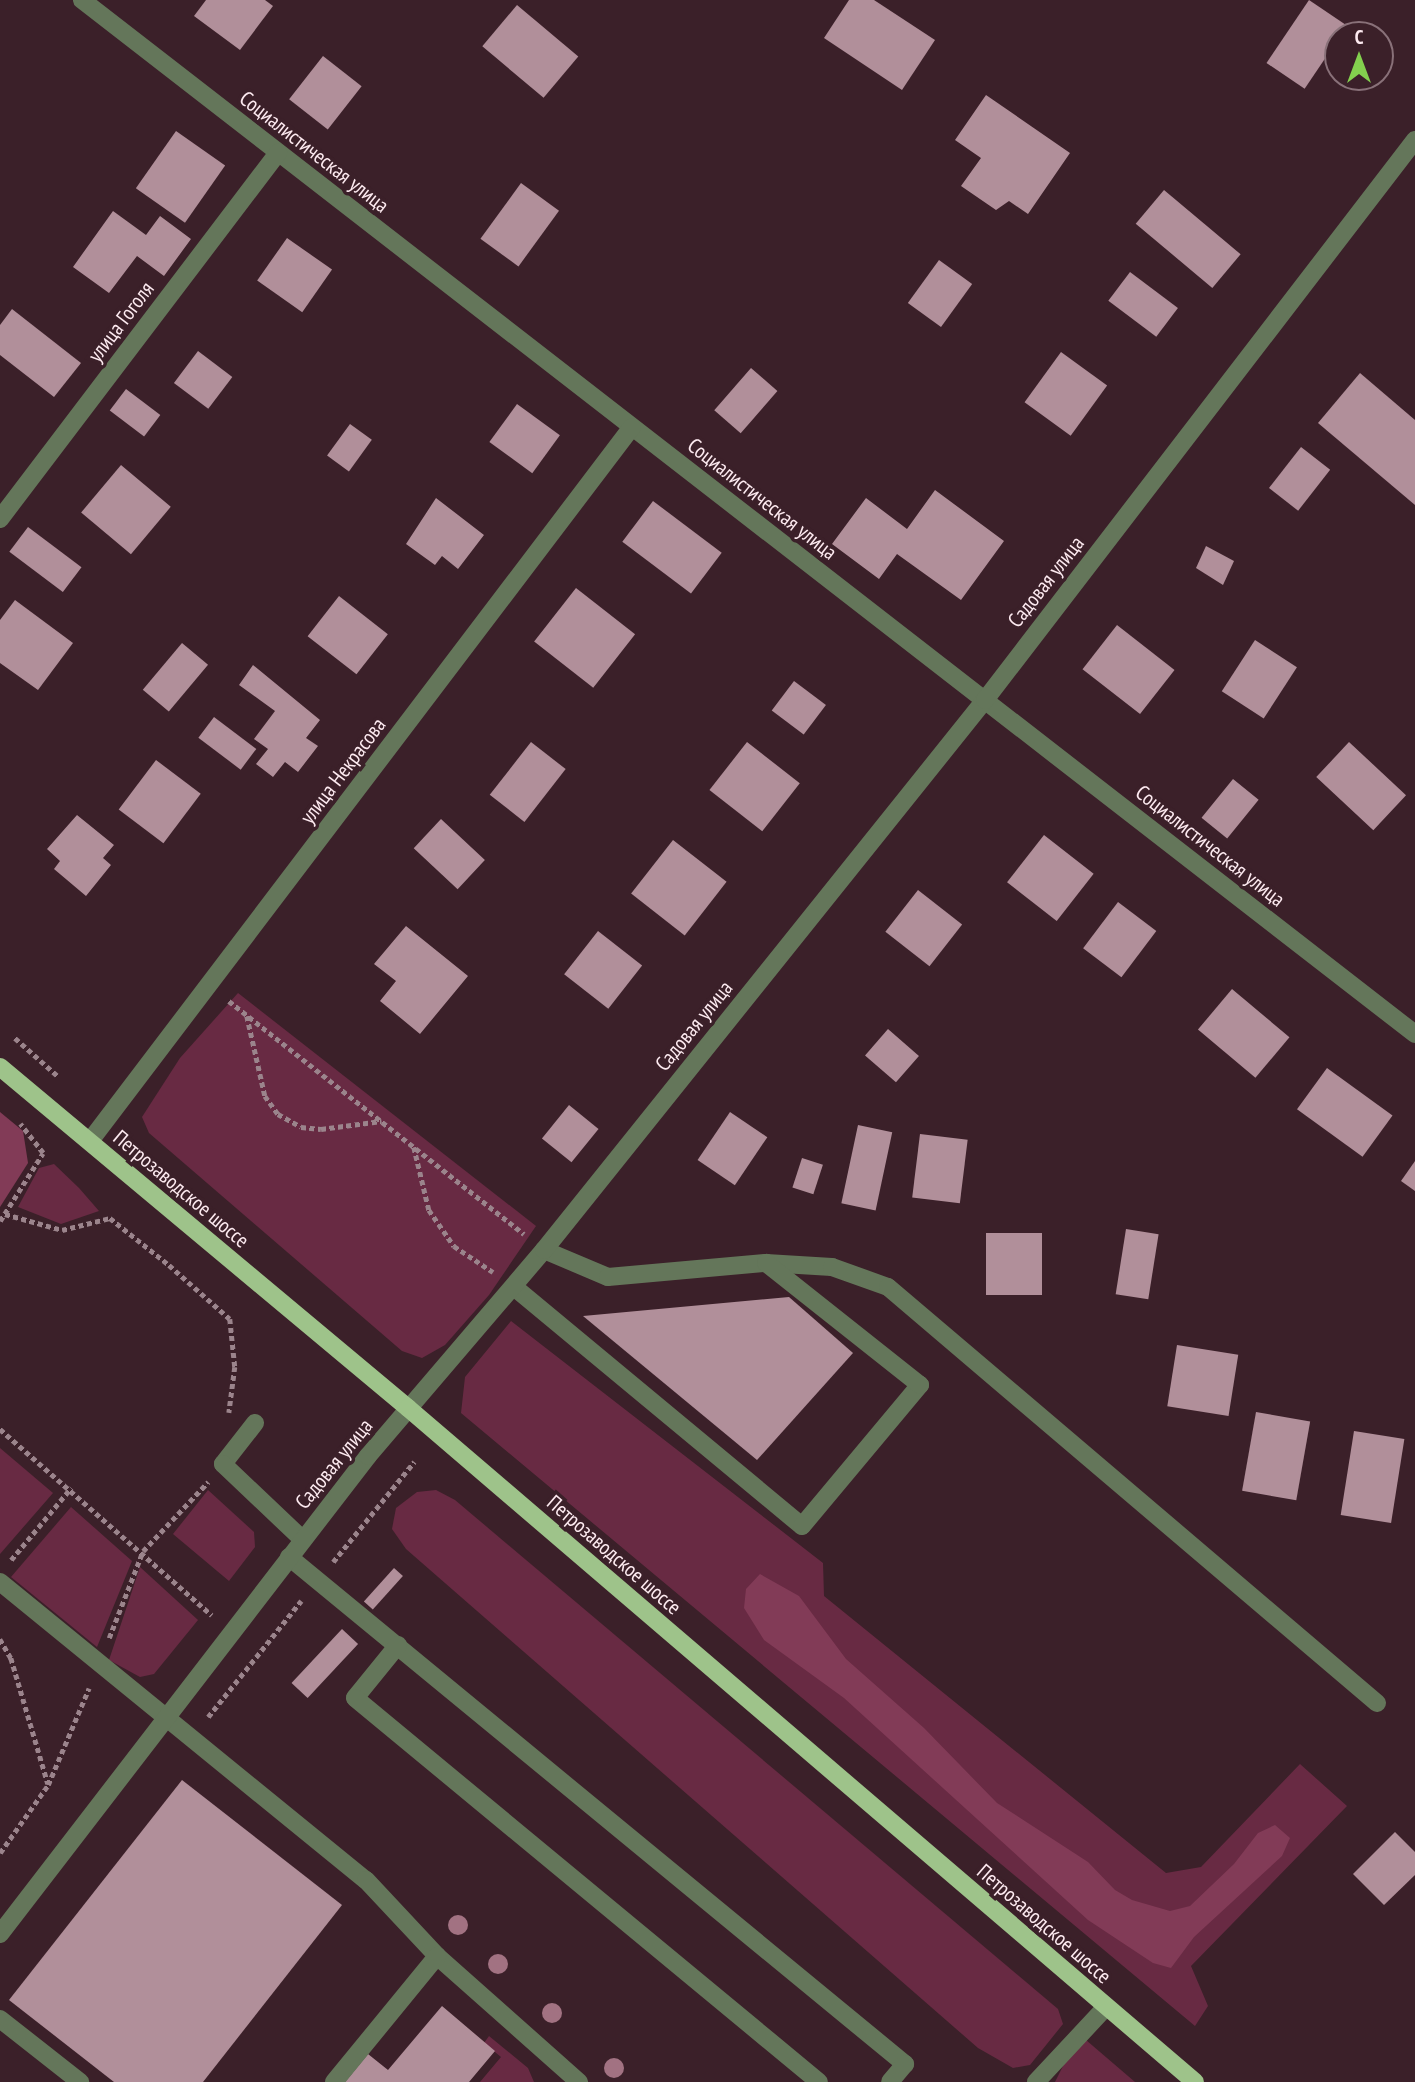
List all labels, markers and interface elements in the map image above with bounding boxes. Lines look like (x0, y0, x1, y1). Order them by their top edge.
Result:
north arrow (1324, 21, 1394, 91)
text: С (1355, 25, 1363, 49)
street label: Социалистическая улица (234, 86, 394, 218)
street label: улица Гоголя (83, 277, 159, 367)
street label: Социалистическая улица (682, 433, 842, 565)
street label: Садовая улица (1003, 531, 1089, 633)
street label: улица Некрасова (295, 713, 391, 829)
street label: Социалистическая улица (1130, 780, 1290, 912)
street label: Садовая улица (650, 976, 738, 1076)
street label: Петрозаводское шоссе (108, 1125, 254, 1253)
street label: Садовая улица (290, 1414, 378, 1514)
street label: Петрозаводское шоссе (542, 1490, 686, 1620)
street label: Петрозаводское шоссе (972, 1859, 1116, 1989)

